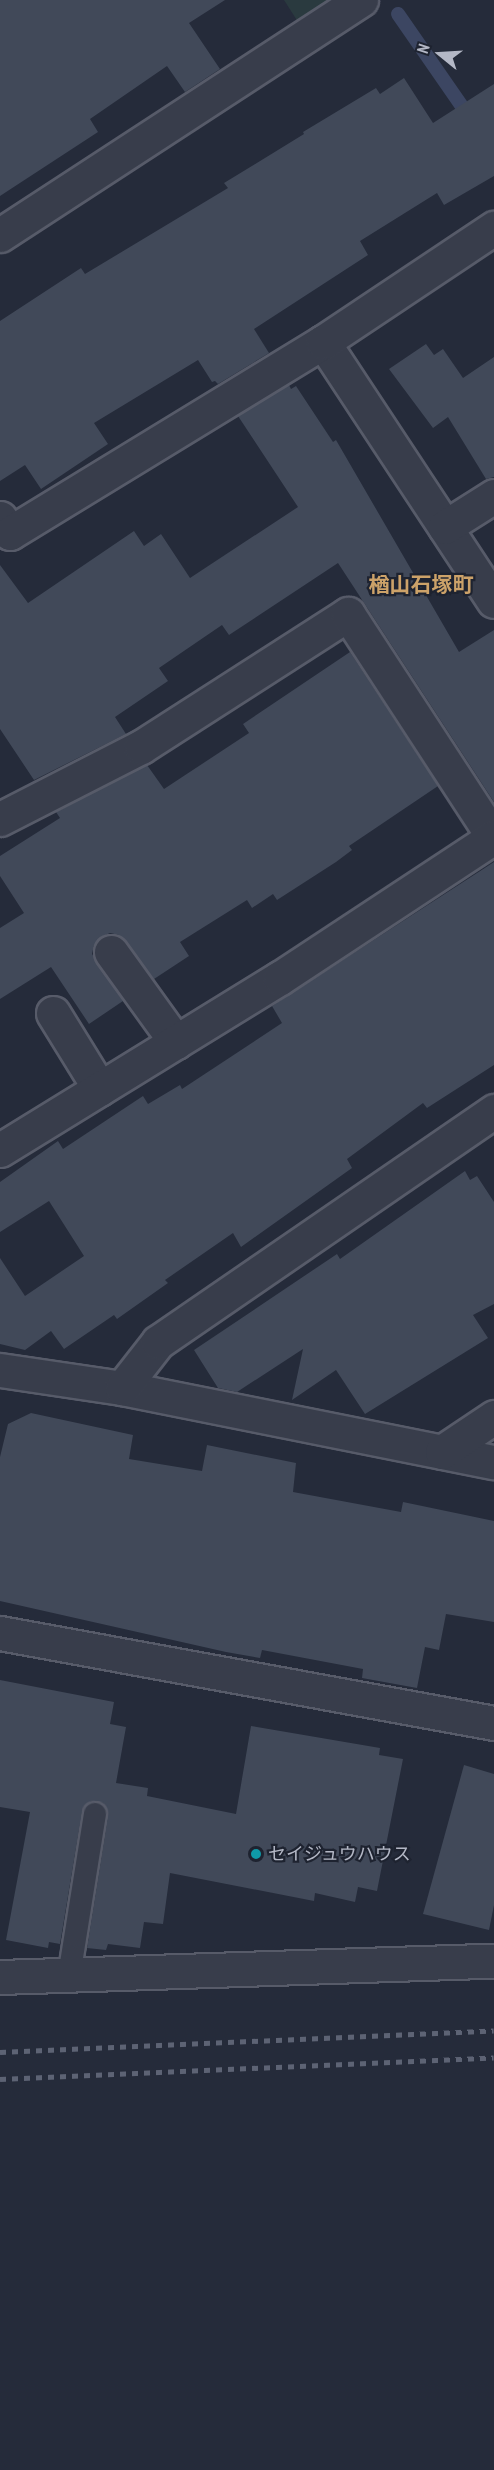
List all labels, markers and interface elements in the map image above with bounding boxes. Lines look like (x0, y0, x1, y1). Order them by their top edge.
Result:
north arrow (410, 24, 470, 84)
text: N (412, 41, 434, 56)
district label: 楢山石塚町 (369, 572, 473, 598)
place label: セイジュウハウス (268, 1843, 412, 1865)
marker: セイジュウハウス (249, 1847, 263, 1861)

